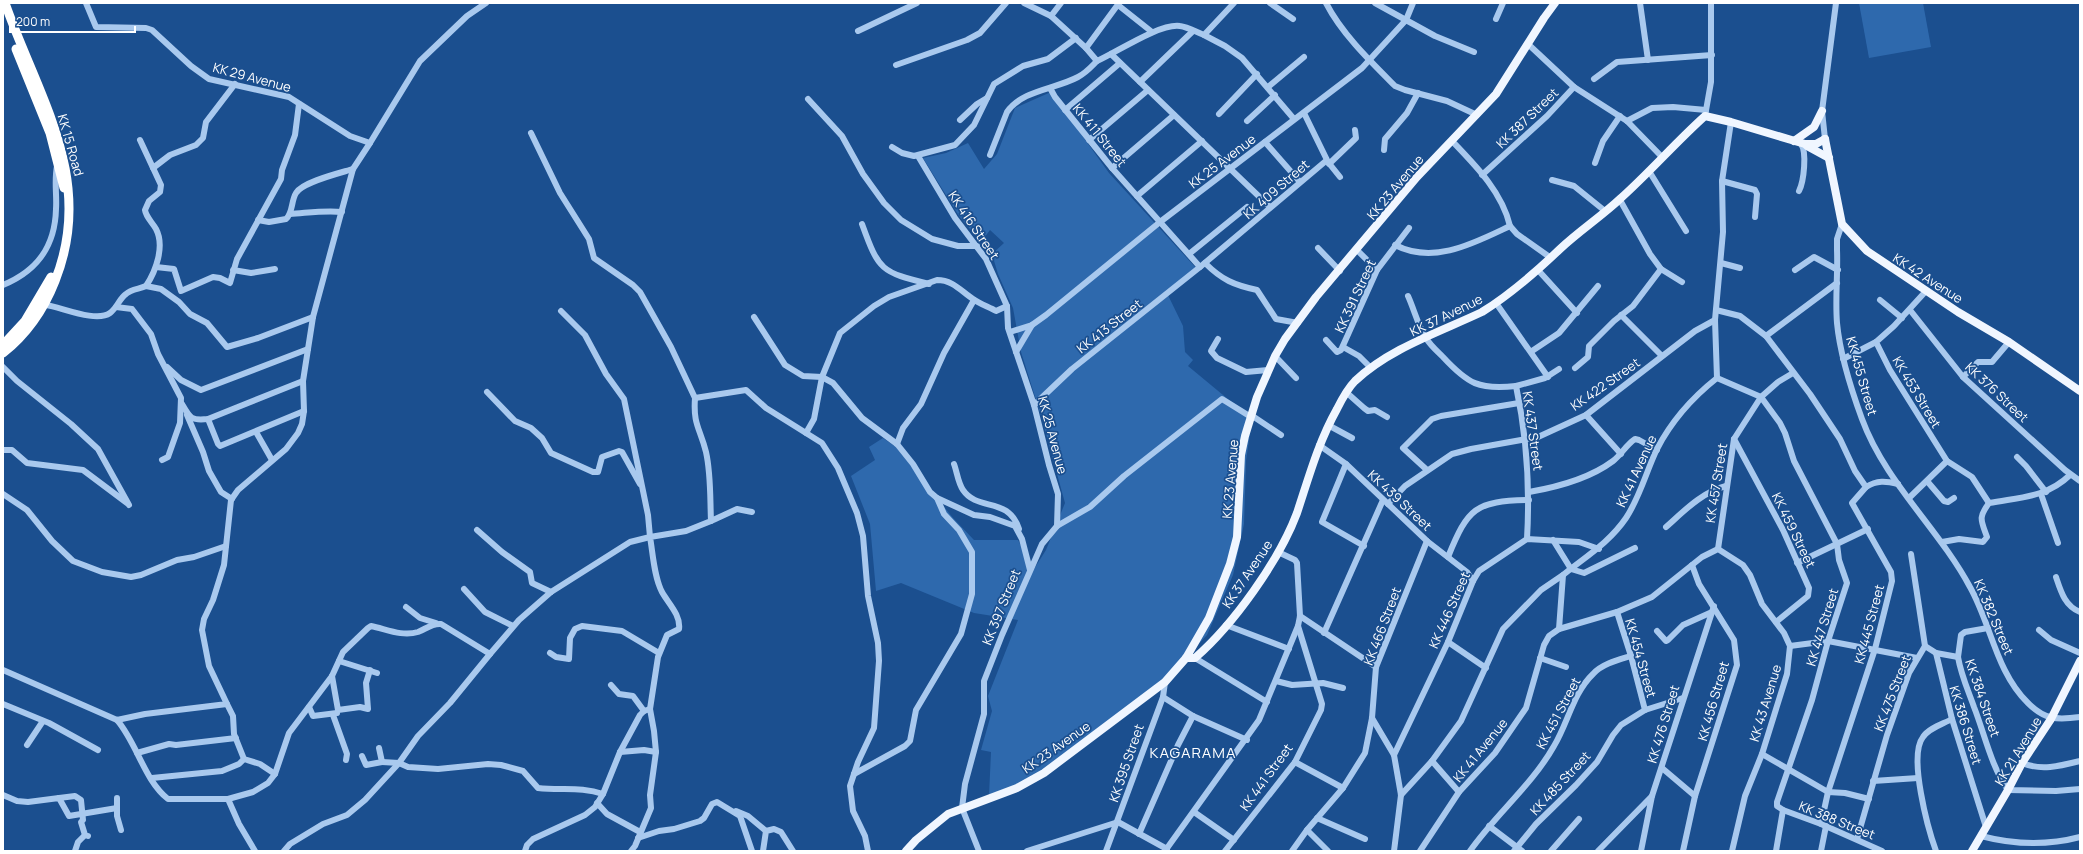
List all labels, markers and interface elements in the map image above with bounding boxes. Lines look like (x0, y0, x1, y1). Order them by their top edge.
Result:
scale bar (10, 8, 135, 34)
text: 200 m (16, 13, 50, 30)
street label: KK 29 Avenue (211, 58, 294, 96)
street label: KK 387 Street (1492, 84, 1562, 152)
street label: KK 411 Street (1069, 100, 1131, 170)
street label: KK 15 Road (54, 112, 88, 178)
street label: KK 25 Avenue (1185, 130, 1260, 192)
street label: KK 23 Avenue (1363, 150, 1428, 223)
street label: KK 409 Street (1239, 155, 1313, 223)
street label: KK 416 Street (944, 187, 1004, 263)
street label: KK 42 Avenue (1890, 249, 1967, 308)
street label: KK 391 Street (1330, 256, 1380, 336)
street label: KK 37 Avenue (1407, 290, 1486, 340)
street label: KK 413 Street (1073, 295, 1145, 357)
street label: KK 455 Street (1842, 334, 1882, 418)
street label: KK 422 Street (1567, 353, 1643, 415)
street label: KK 453 Street (1888, 353, 1946, 431)
street label: KK 376 Street (1961, 358, 2033, 426)
street label: KK 437 Street (1519, 390, 1547, 472)
street label: KK 25 Avenue (1034, 394, 1072, 476)
street label: KK 41 Avenue (1611, 432, 1661, 510)
street label: KK 23 Avenue (1218, 438, 1242, 519)
street label: KK 457 Street (1701, 442, 1731, 524)
street label: KK 439 Street (1364, 466, 1436, 534)
street label: KK 459 Street (1768, 489, 1820, 571)
street label: KK 37 Avenue (1218, 536, 1277, 612)
street label: KK 397 Street (978, 566, 1024, 648)
street label: KK 446 Street (1424, 569, 1474, 651)
street label: KK 382 Street (1970, 576, 2018, 658)
street label: KK 445 Street (1850, 582, 1888, 666)
street label: KK 466 Street (1359, 584, 1405, 668)
street label: KK 447 Street (1802, 586, 1842, 668)
street label: KK 454 Street (1621, 616, 1661, 700)
street label: KK 475 Street (1869, 652, 1915, 734)
street label: KK 384 Street (1961, 657, 2005, 739)
street label: KK 456 Street (1693, 659, 1733, 743)
street label: KK 43 Avenue (1745, 662, 1785, 744)
street label: KK 451 Street (1532, 674, 1584, 752)
street label: KK 476 Street (1643, 683, 1683, 765)
street label: KK 386 Street (1945, 683, 1987, 767)
street label: KK 21 Avenue (1990, 713, 2046, 789)
street label: KK 41 Avenue (1449, 714, 1512, 786)
street label: KK 23 Avenue (1018, 717, 1094, 777)
street label: KK 395 Street (1104, 722, 1148, 804)
street label: KK 441 Street (1235, 740, 1297, 814)
district label: KAGARAMA (1150, 742, 1236, 763)
street label: KK 485 Street (1526, 747, 1594, 819)
street label: KK 388 Street (1796, 797, 1878, 843)

